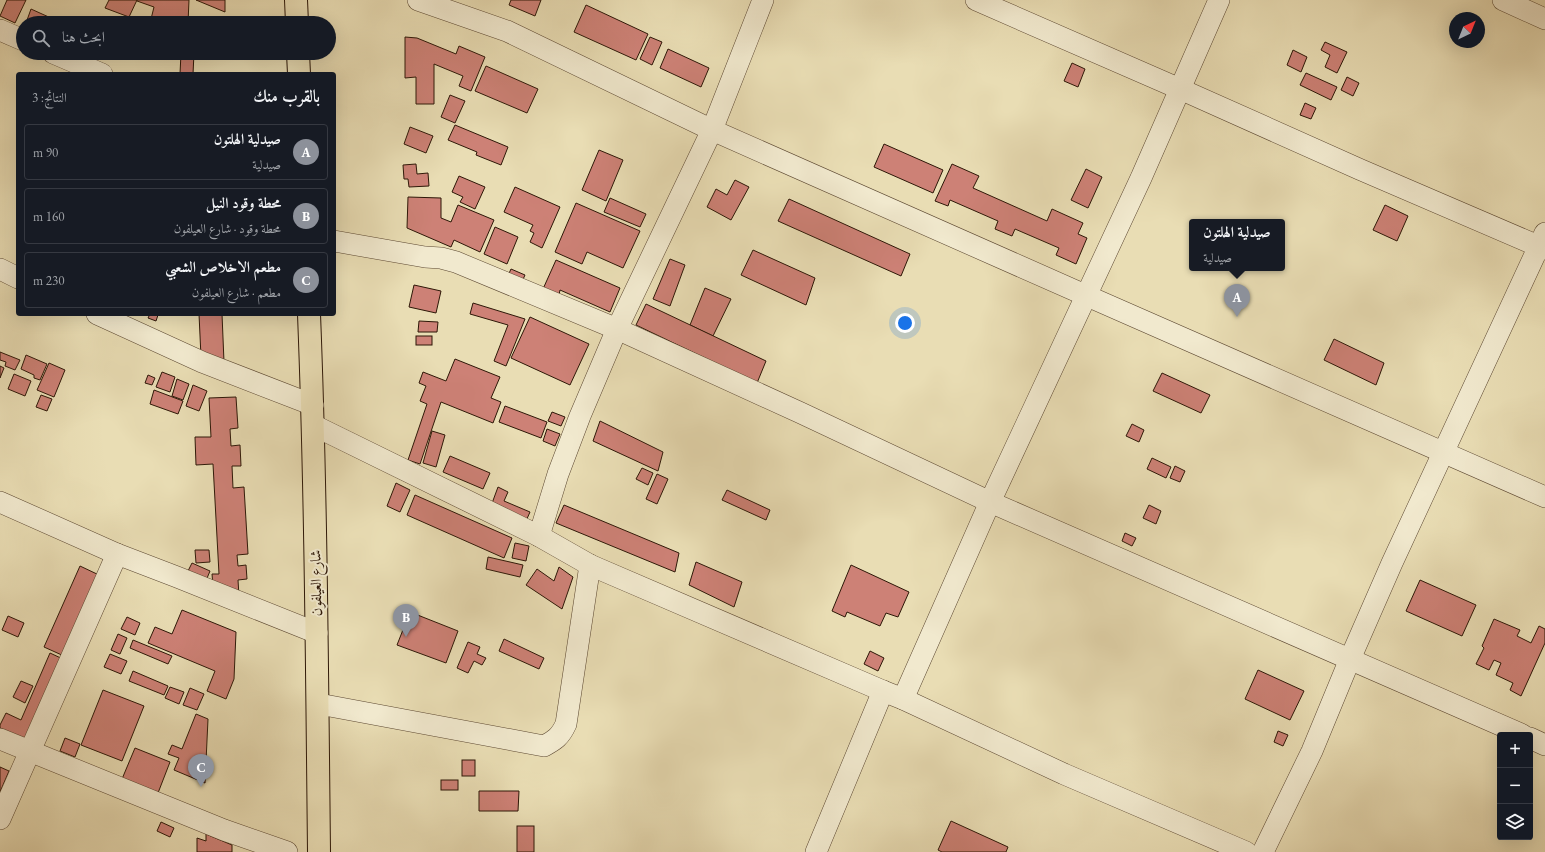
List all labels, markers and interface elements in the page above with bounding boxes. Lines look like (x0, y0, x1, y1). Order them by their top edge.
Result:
north arrow (1449, 12, 1485, 48)
search box (16, 16, 336, 60)
icon: search (30, 27, 52, 49)
text: ابحث هنا (62, 27, 105, 46)
text: بالقرب منك (253, 85, 320, 107)
text: النتائج: 3 (32, 89, 67, 106)
text: صيدلية الهلتون (214, 129, 281, 148)
text: 90 m (33, 144, 58, 161)
text: A (301, 144, 311, 161)
text: صيدلية (252, 156, 281, 173)
text: محطة وقود النيل (206, 193, 281, 212)
text: 160 m (33, 208, 64, 225)
text: B (302, 208, 310, 225)
popup (1189, 219, 1285, 271)
text: محطة وقود · شارع العيلفون (174, 220, 281, 237)
text: صيدلية الهلتون (1203, 222, 1271, 241)
text: صيدلية (1203, 249, 1232, 266)
text: مطعم الاخلاص الشعبي (165, 257, 281, 276)
text: 230 m (33, 272, 64, 289)
text: C (301, 272, 311, 289)
text: مطعم · شارع العيلفون (192, 284, 281, 301)
pin: A (1224, 284, 1250, 317)
your location (895, 313, 915, 333)
street label: شارع العيلفون (305, 550, 330, 616)
pin: B (393, 604, 419, 637)
map controls (1497, 732, 1533, 840)
button: + (1497, 732, 1533, 768)
pin: C (188, 754, 214, 787)
button: − (1497, 768, 1533, 804)
button: layers (1497, 804, 1533, 840)

